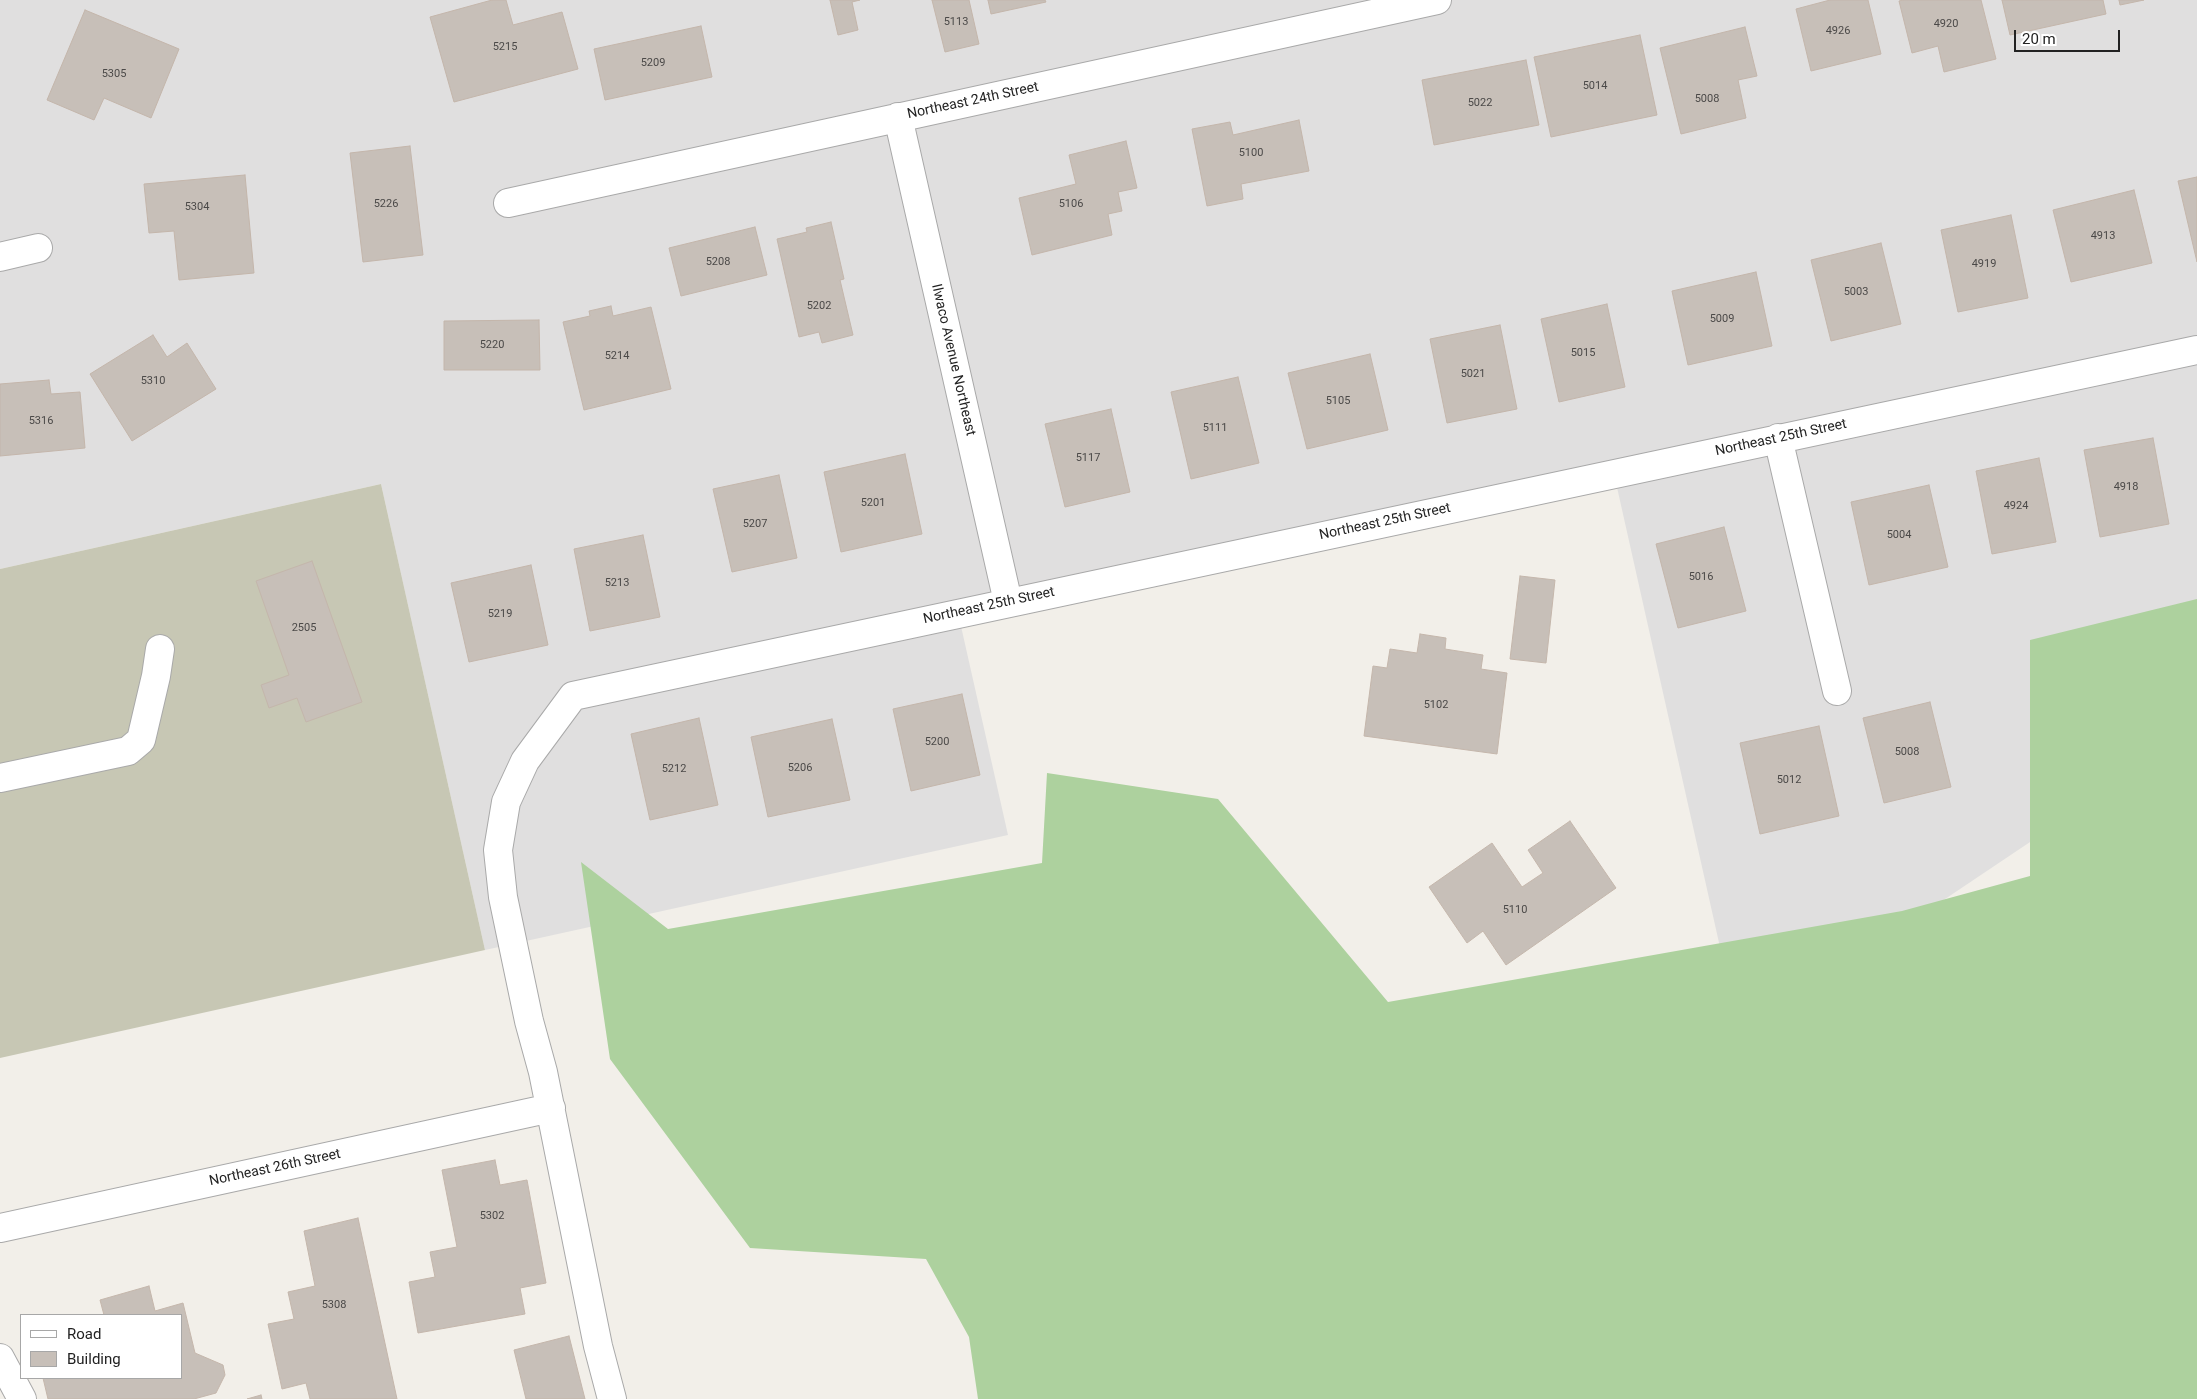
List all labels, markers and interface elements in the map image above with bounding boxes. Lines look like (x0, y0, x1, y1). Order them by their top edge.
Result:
house number: 5113 (944, 15, 968, 29)
house number: 4920 (1934, 17, 1958, 31)
scale bar (2017, 20, 2123, 52)
house number: 4926 (1826, 24, 1850, 38)
text: 20 m (2022, 30, 2056, 48)
house number: 5215 (493, 40, 517, 54)
house number: 5209 (641, 56, 665, 70)
house number: 5305 (102, 67, 126, 81)
street label: Northeast 24th Street (906, 79, 1040, 123)
house number: 5014 (1583, 79, 1607, 93)
house number: 5008 (1695, 92, 1719, 106)
house number: 5022 (1468, 96, 1492, 110)
house number: 5100 (1239, 146, 1263, 160)
house number: 5226 (374, 197, 398, 211)
house number: 5106 (1059, 197, 1083, 211)
house number: 5304 (185, 200, 209, 214)
house number: 4913 (2091, 229, 2115, 243)
house number: 5208 (706, 255, 730, 269)
house number: 4919 (1972, 257, 1996, 271)
street label: Ilwaco Avenue Northeast (927, 282, 979, 438)
house number: 5003 (1844, 285, 1868, 299)
house number: 5202 (807, 299, 831, 313)
house number: 5009 (1710, 312, 1734, 326)
house number: 5220 (480, 338, 504, 352)
house number: 5015 (1571, 346, 1595, 360)
house number: 5214 (605, 349, 629, 363)
house number: 5021 (1461, 367, 1485, 381)
house number: 5310 (141, 374, 165, 388)
house number: 5105 (1326, 394, 1350, 408)
house number: 5316 (29, 414, 53, 428)
street label: Northeast 25th Street (1714, 416, 1848, 460)
house number: 5111 (1203, 421, 1227, 435)
house number: 5117 (1076, 451, 1100, 465)
house number: 4918 (2114, 480, 2138, 494)
house number: 5201 (861, 496, 885, 510)
house number: 4924 (2004, 499, 2028, 513)
street label: Northeast 25th Street (1318, 500, 1452, 544)
house number: 5207 (743, 517, 767, 531)
house number: 5004 (1887, 528, 1911, 542)
house number: 5016 (1689, 570, 1713, 584)
house number: 5213 (605, 576, 629, 590)
street label: Northeast 25th Street (922, 584, 1056, 628)
house number: 5219 (488, 607, 512, 621)
house number: 2505 (292, 621, 316, 635)
house number: 5102 (1424, 698, 1448, 712)
house number: 5200 (925, 735, 949, 749)
house number: 5008 (1895, 745, 1919, 759)
house number: 5206 (788, 761, 812, 775)
house number: 5212 (662, 762, 686, 776)
house number: 5012 (1777, 773, 1801, 787)
house number: 5110 (1503, 903, 1527, 917)
street label: Northeast 26th Street (208, 1146, 342, 1190)
house number: 5302 (480, 1209, 504, 1223)
house number: 5308 (322, 1298, 346, 1312)
legend (20, 1314, 182, 1379)
text: Road (67, 1325, 101, 1343)
text: Building (67, 1350, 121, 1368)

